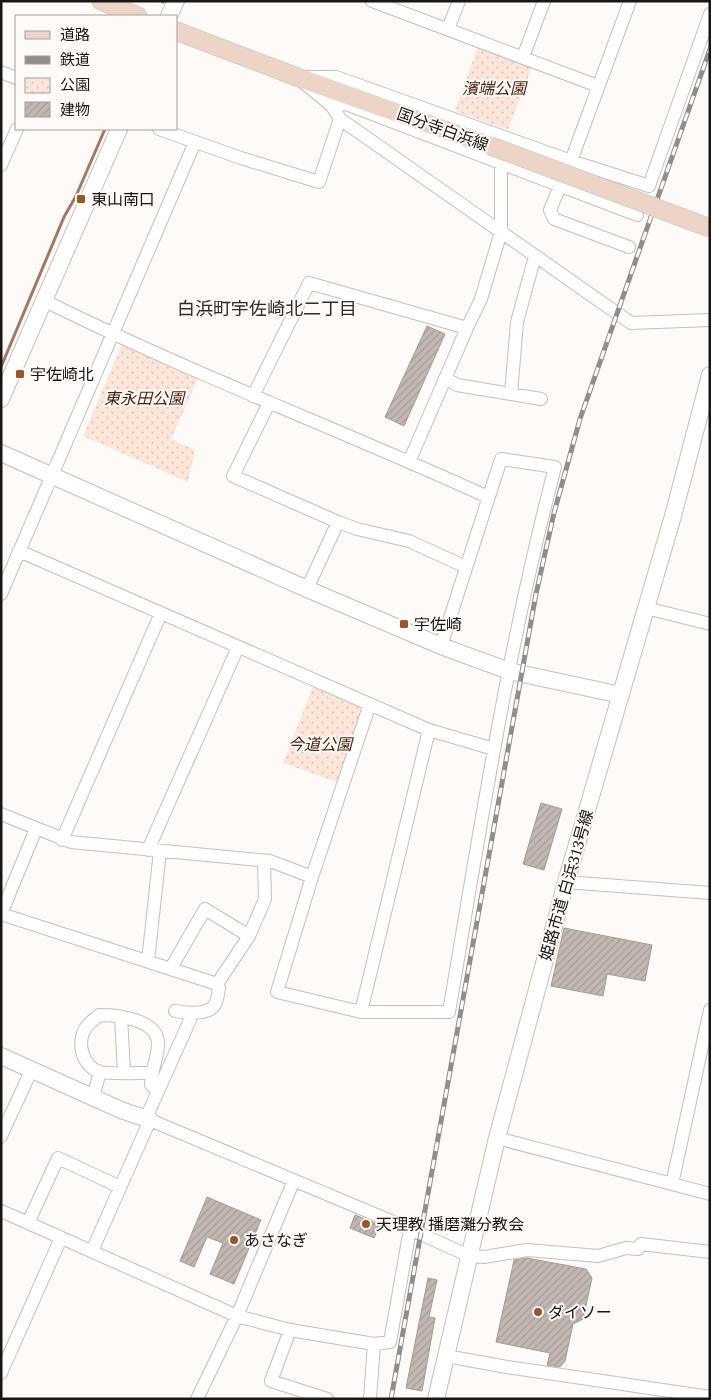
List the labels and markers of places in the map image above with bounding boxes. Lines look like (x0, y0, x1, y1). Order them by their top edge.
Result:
place label: 東山南口 (91, 188, 155, 212)
marker: 東山南口 (75, 193, 87, 205)
place label: 宇佐崎北 (30, 363, 94, 387)
marker: 宇佐崎北 (14, 368, 26, 380)
place label: 宇佐崎 (414, 613, 462, 637)
marker: 宇佐崎 (398, 618, 410, 630)
place label: 天理教 播磨灘分教会 (376, 1213, 524, 1237)
marker: 天理教 播磨灘分教会 (360, 1218, 372, 1230)
place label: あさなぎ (244, 1229, 308, 1253)
marker: あさなぎ (228, 1234, 240, 1246)
place label: ダイソー (548, 1301, 612, 1325)
marker: ダイソー (532, 1306, 544, 1318)

